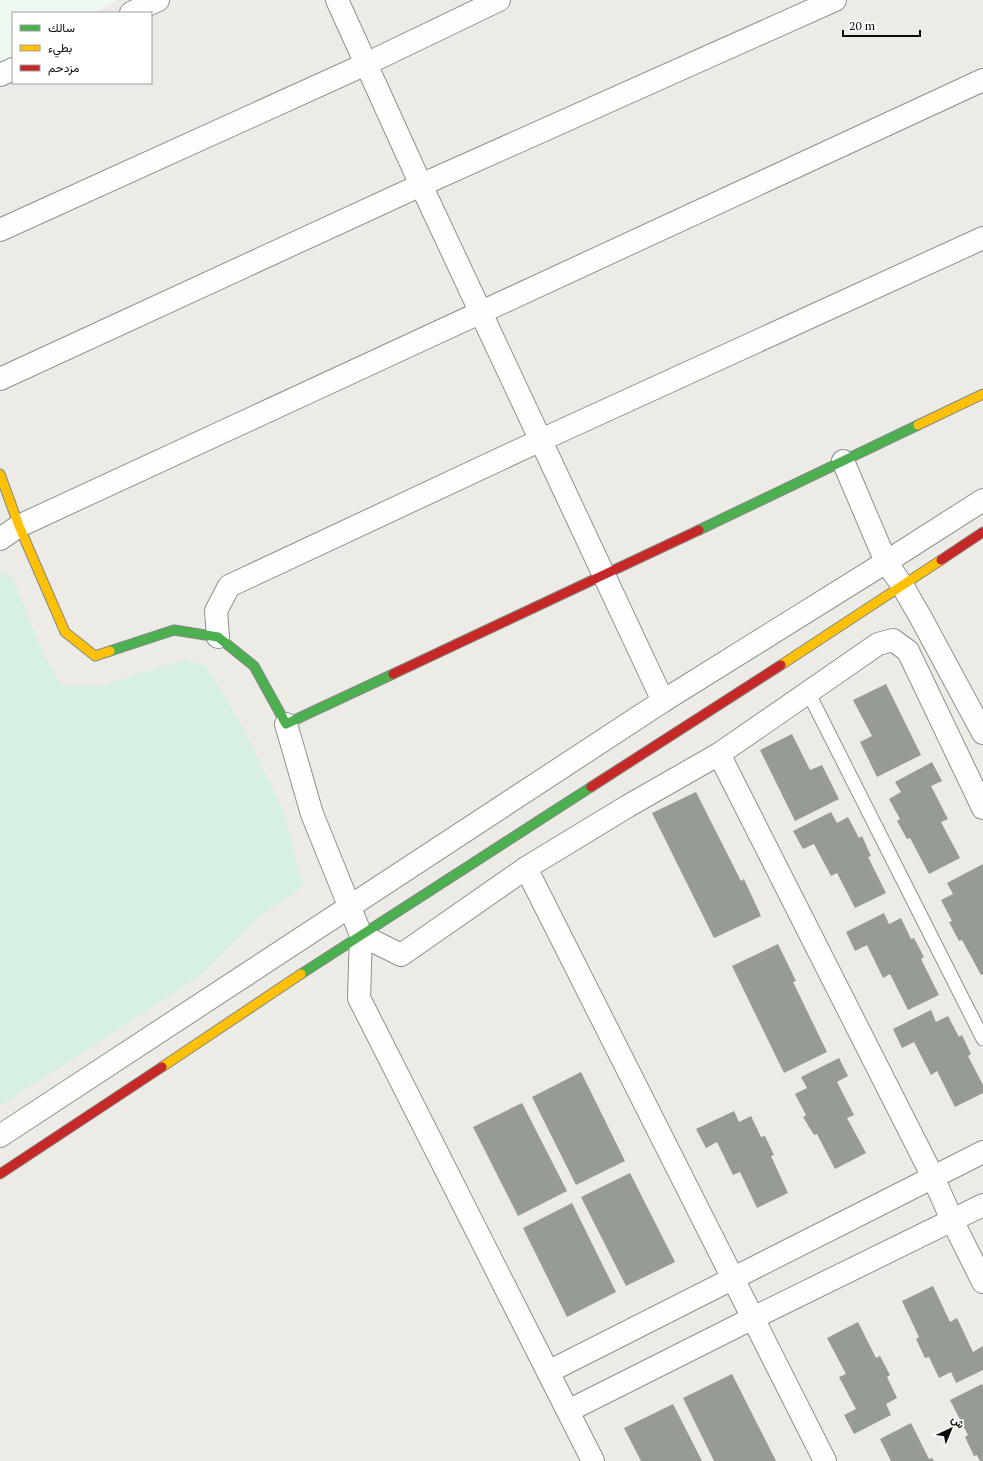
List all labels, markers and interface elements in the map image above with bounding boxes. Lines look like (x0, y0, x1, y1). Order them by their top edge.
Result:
legend (12, 12, 152, 84)
scale bar (843, 12, 920, 38)
text: 20 m (849, 18, 876, 33)
text: سالك (48, 20, 75, 35)
text: بطيء (48, 40, 72, 58)
text: مزدحم (48, 60, 79, 76)
north arrow (931, 1409, 971, 1449)
text: ش (948, 1412, 968, 1431)

